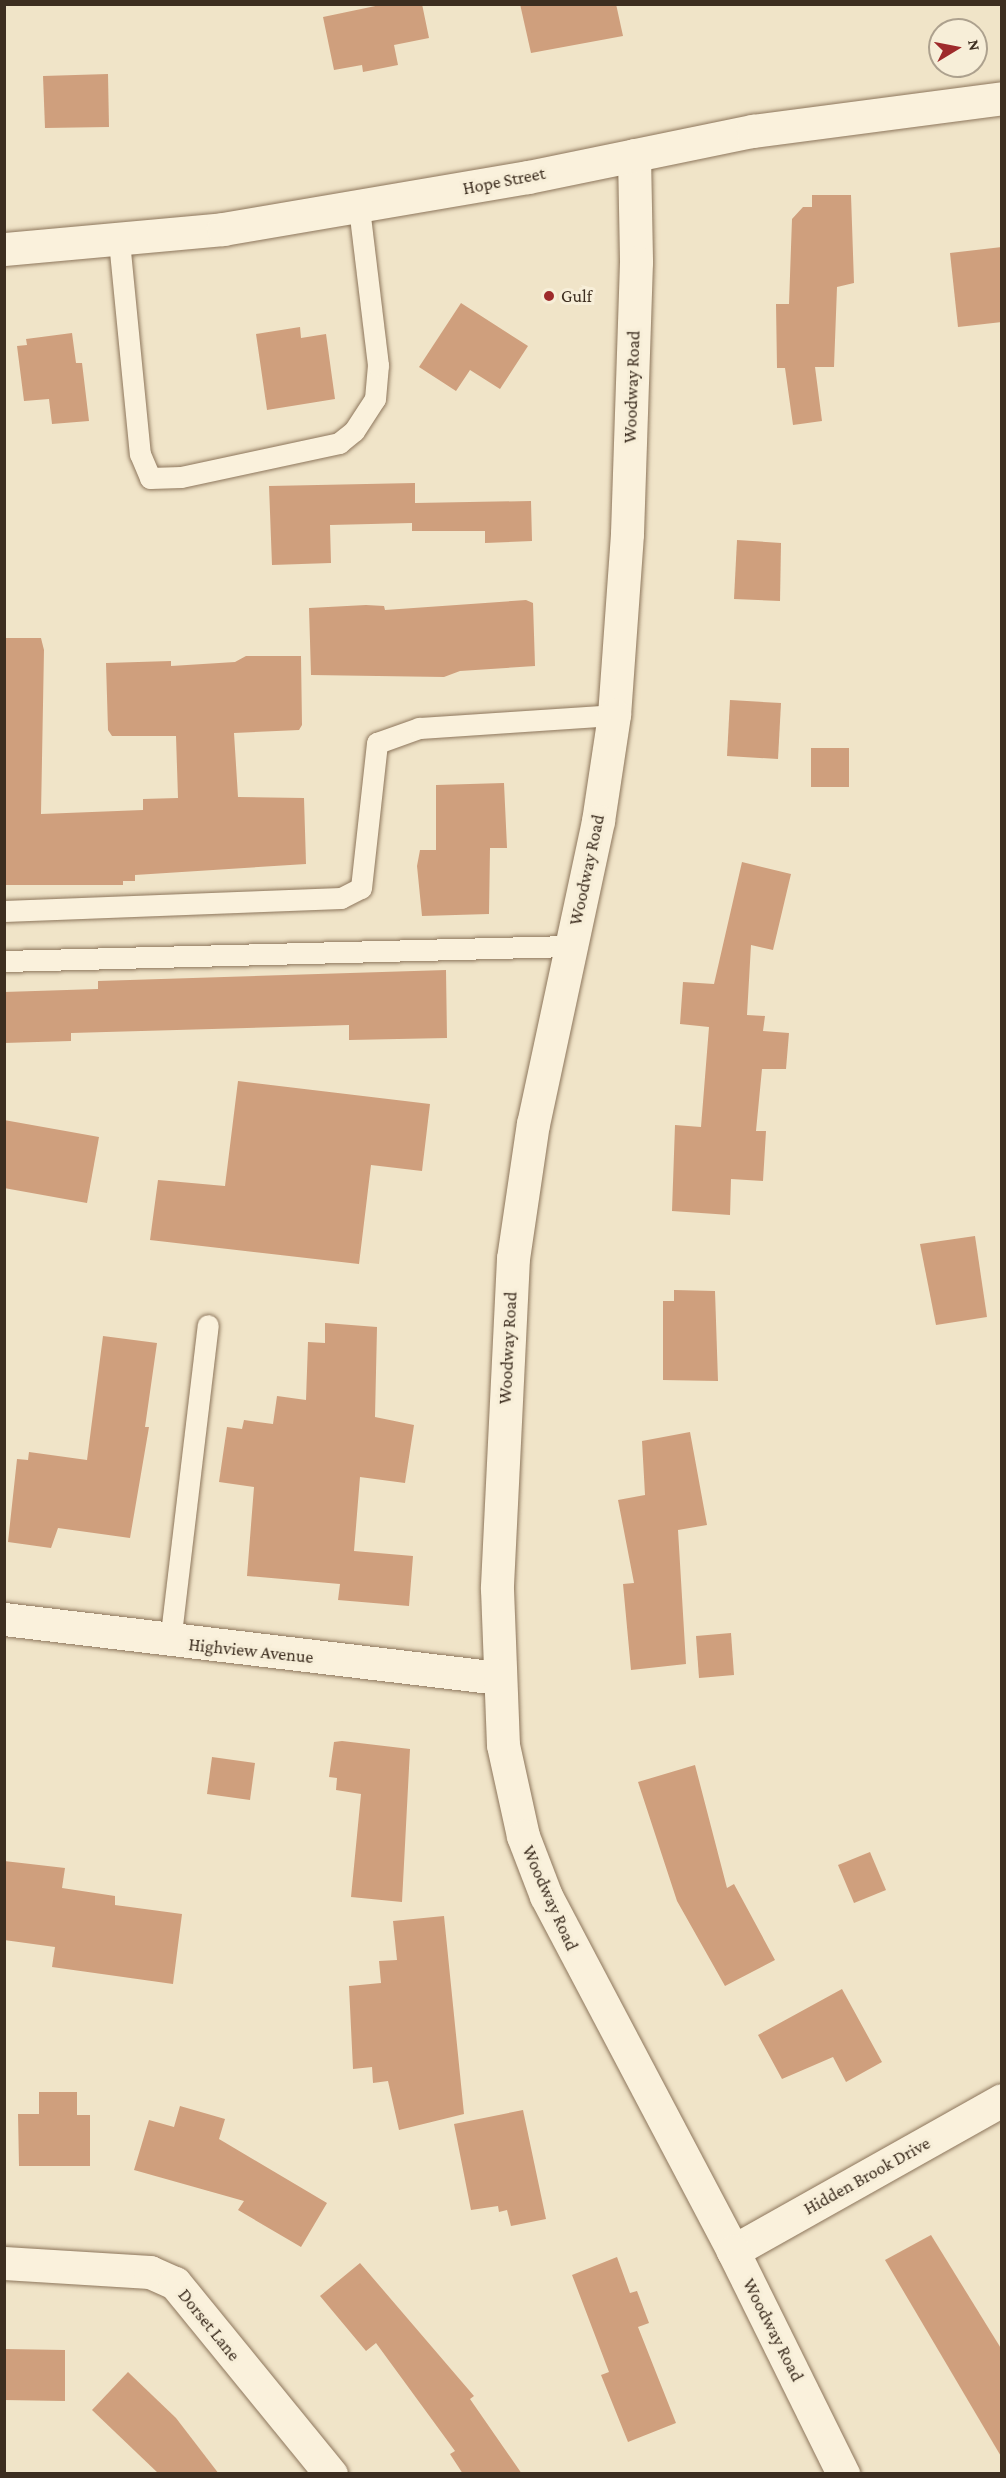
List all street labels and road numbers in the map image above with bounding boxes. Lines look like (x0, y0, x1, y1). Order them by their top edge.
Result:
street label: Hope Street (461, 162, 547, 200)
street label: Woodway Road (619, 330, 645, 444)
street label: Woodway Road (565, 813, 609, 927)
street label: Woodway Road (494, 1291, 522, 1405)
street label: Highview Avenue (188, 1634, 314, 1668)
street label: Woodway Road (517, 1842, 583, 1954)
street label: Hidden Brook Drive (800, 2132, 934, 2220)
street label: Woodway Road (738, 2275, 808, 2385)
street label: Dorset Lane (173, 2285, 245, 2365)

